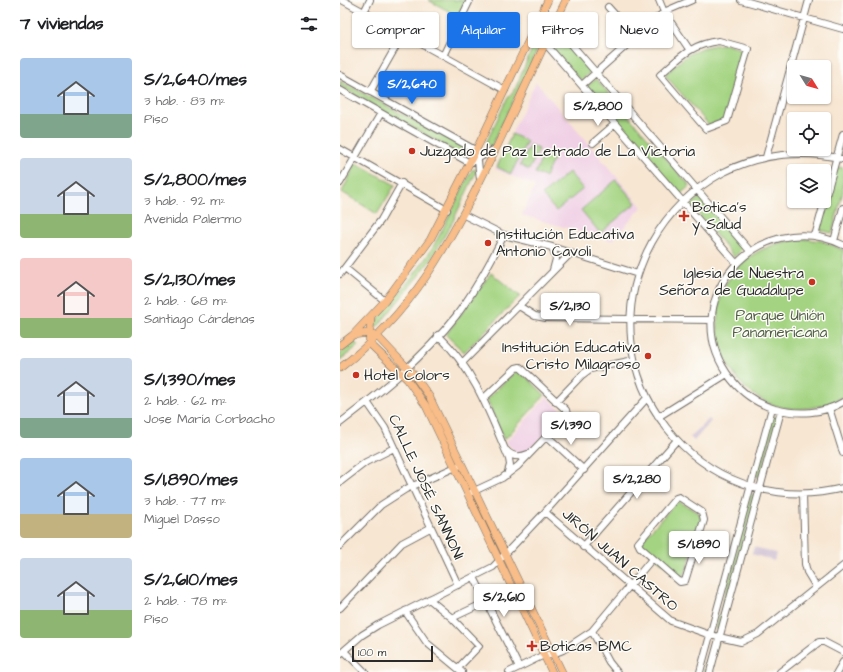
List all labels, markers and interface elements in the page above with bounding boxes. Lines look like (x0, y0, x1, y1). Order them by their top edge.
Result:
text: 7 viviendas (20, 12, 104, 36)
chip: Comprar (352, 12, 439, 48)
chip: Alquilar (447, 12, 520, 48)
chip: Filtros (528, 12, 598, 48)
chip: Nuevo (606, 12, 673, 48)
icon: filters (298, 13, 320, 35)
north arrow (787, 60, 831, 104)
map controls (787, 60, 831, 208)
text: S/2,640/mes (144, 68, 247, 92)
pin: S/2,640 (375, 71, 449, 105)
icon: home (52, 74, 100, 122)
text: S/2,640 (387, 75, 437, 93)
text: 3 hab. · 83 m² (144, 92, 225, 110)
pin: S/2,800 (561, 93, 635, 127)
text: S/2,800 (574, 97, 622, 115)
text: Piso (144, 110, 168, 128)
button: locate (787, 112, 831, 156)
place label: Juzgado de Paz Letrado de La Victoria (420, 141, 696, 163)
marker: Juzgado de Paz Letrado de La Victoria (407, 146, 417, 156)
button: layers (787, 164, 831, 208)
text: S/2,800/mes (144, 168, 247, 192)
icon: home (52, 174, 100, 222)
text: 3 hab. · 92 m² (144, 192, 225, 210)
place label: Botica's y Salud (692, 197, 747, 236)
text: Avenida Palermo (144, 210, 242, 228)
marker: Botica's y Salud (679, 211, 689, 221)
place label: Institución Educativa Antonio Cavoli (496, 224, 634, 262)
marker: Institución Educativa Antonio Cavoli (483, 238, 493, 248)
place label: Iglesia de Nuestra Señora de Guadalupe (659, 263, 804, 301)
text: S/2,130/mes (144, 268, 236, 292)
icon: home (52, 274, 100, 322)
marker: Iglesia de Nuestra Señora de Guadalupe (807, 277, 817, 287)
text: 2 hab. · 68 m² (144, 292, 228, 310)
pin: S/2,130 (533, 293, 607, 327)
text: S/2,130 (550, 297, 590, 315)
park label: Parque Unión Panamericana (733, 305, 828, 343)
text: Santiago Cárdenas (144, 310, 255, 328)
place label: Institución Educativa Cristo Milagroso (502, 337, 641, 376)
marker: Institución Educativa Cristo Milagroso (643, 351, 653, 361)
place label: Hotel Colors (364, 365, 450, 386)
text: S/1,390/mes (144, 368, 236, 392)
marker: Hotel Colors (351, 370, 361, 380)
icon: home (52, 374, 100, 422)
text: 2 hab. · 62 m² (144, 392, 227, 410)
text: Jose María Corbacho (144, 410, 275, 428)
street label: CALLE JOSÉ SANNONI (383, 411, 469, 563)
pin: S/1,390 (534, 412, 608, 446)
text: S/1,390 (551, 416, 591, 434)
pin: S/2,280 (600, 466, 674, 500)
text: S/1,890/mes (144, 468, 238, 492)
text: S/2,280 (613, 470, 661, 488)
icon: home (52, 474, 100, 522)
text: 3 hab. · 77 m² (144, 492, 226, 510)
street label: JIRÓN JUAN CASTRO (557, 504, 683, 616)
text: Miguel Dasso (144, 510, 220, 528)
pin: S/1,890 (662, 531, 736, 565)
text: S/1,890 (678, 535, 720, 553)
text: S/2,610/mes (144, 568, 238, 592)
icon: home (52, 574, 100, 622)
pin: S/2,610 (467, 584, 541, 618)
text: S/2,610 (483, 588, 525, 606)
text: 2 hab. · 78 m² (144, 592, 228, 610)
text: Piso (144, 610, 168, 628)
place label: Boticas BMC (540, 636, 632, 657)
marker: Boticas BMC (527, 641, 537, 651)
scale bar (352, 644, 433, 663)
text: 100 m (358, 645, 386, 660)

